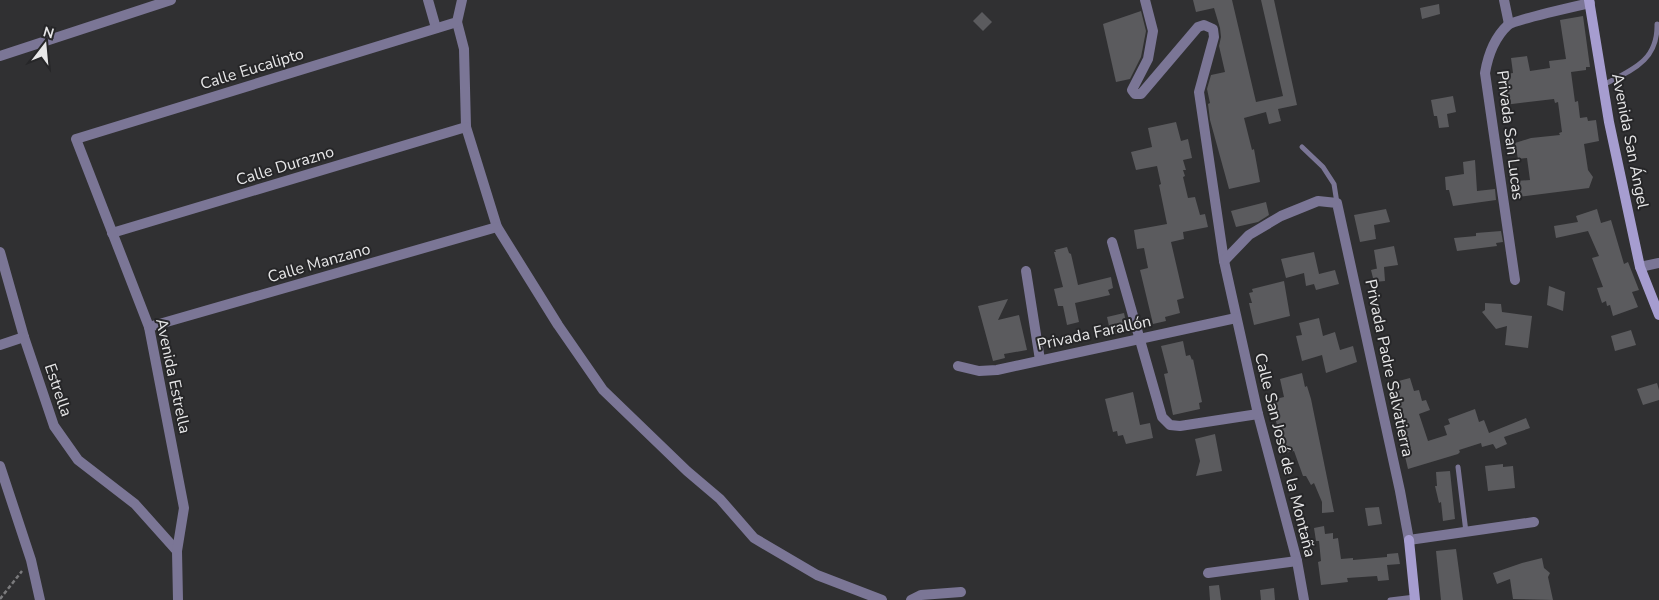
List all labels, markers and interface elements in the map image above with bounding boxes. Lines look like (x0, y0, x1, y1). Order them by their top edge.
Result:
north arrow (20, 20, 70, 70)
text: N (41, 22, 56, 44)
street label: Calle Eucalipto (198, 43, 307, 95)
street label: Privada San Lucas (1491, 69, 1529, 201)
street label: Avenida San Ángel (1606, 71, 1654, 211)
street label: Calle Durazno (233, 141, 337, 191)
street label: Calle Manzano (265, 238, 373, 288)
street label: Privada Padre Salvatierra (1359, 277, 1419, 459)
street label: Privada Farallón (1035, 310, 1153, 356)
street label: Avenida Estrella (150, 316, 196, 436)
street label: Calle San José de la Montaña (1249, 351, 1321, 559)
street label: Estrella (39, 361, 77, 419)

